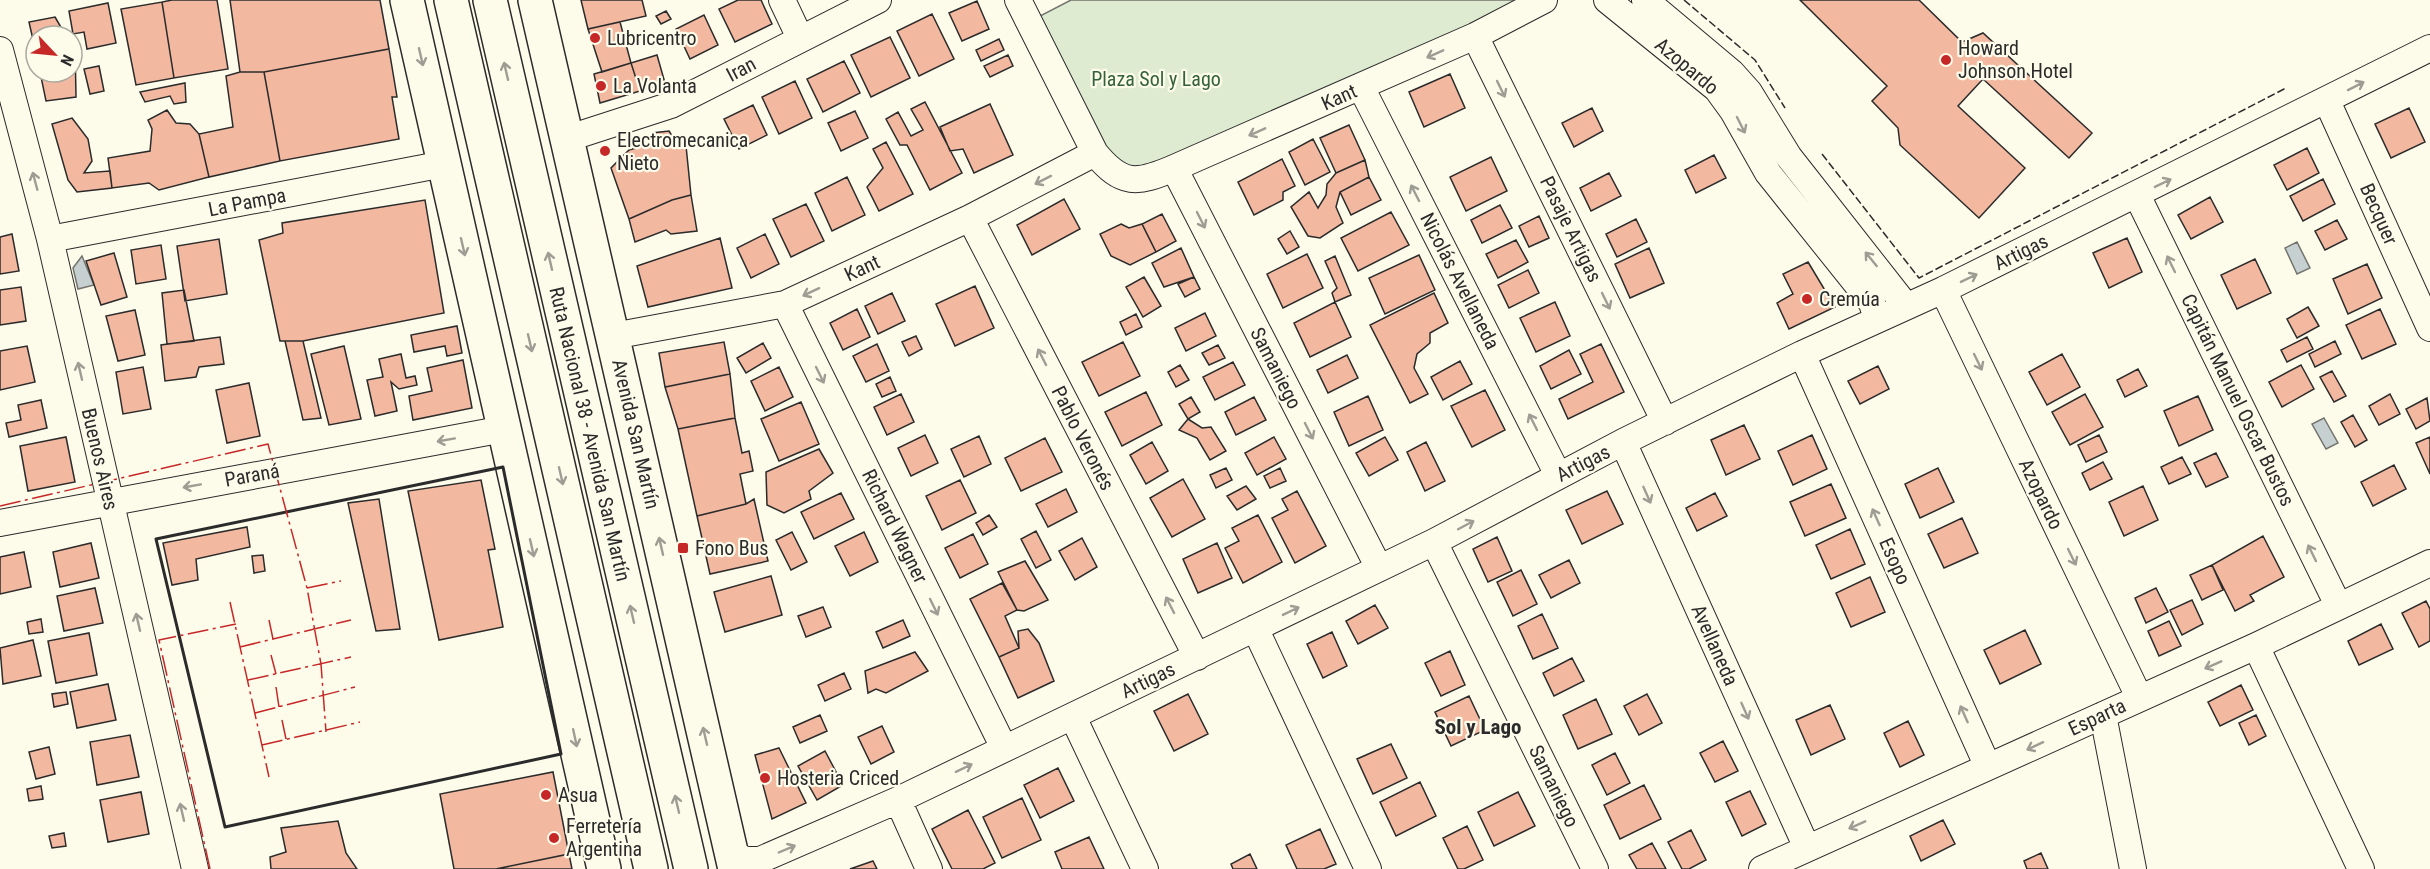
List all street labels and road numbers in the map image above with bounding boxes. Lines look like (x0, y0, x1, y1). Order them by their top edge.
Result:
street label: Azopardo (1650, 33, 1724, 99)
street label: Iran (722, 51, 760, 87)
street label: Kant (1318, 79, 1360, 115)
street label: Pasaje Artigas (1535, 172, 1607, 286)
street label: Becquer (2355, 180, 2403, 248)
street label: La Pampa (206, 183, 288, 221)
street label: Nicolás Avellaneda (1415, 209, 1505, 353)
street label: Artigas (1990, 229, 2052, 275)
street label: Kant (841, 249, 884, 287)
street label: Ruta Nacional 38 - Avenida San Martín (544, 284, 636, 584)
street label: Capitán Manuel Oscar Bustos (2176, 290, 2300, 510)
street label: Samaniego (1245, 323, 1307, 413)
street label: Avenida San Martín (607, 357, 665, 511)
street label: Pablo Veronés (1046, 382, 1120, 494)
street label: Buenos Aires (77, 406, 123, 512)
street label: Artigas (1552, 439, 1614, 487)
street label: Azopardo (2014, 455, 2068, 533)
street label: Paraná (223, 458, 281, 492)
street label: Richard Wagner (857, 465, 933, 587)
street label: Esopo (1874, 534, 1916, 588)
street label: Avellaneda (1687, 601, 1743, 689)
street label: Artigas (1117, 657, 1179, 703)
street label: Esparta (2064, 693, 2130, 741)
street label: Samaniego (1524, 741, 1584, 831)

